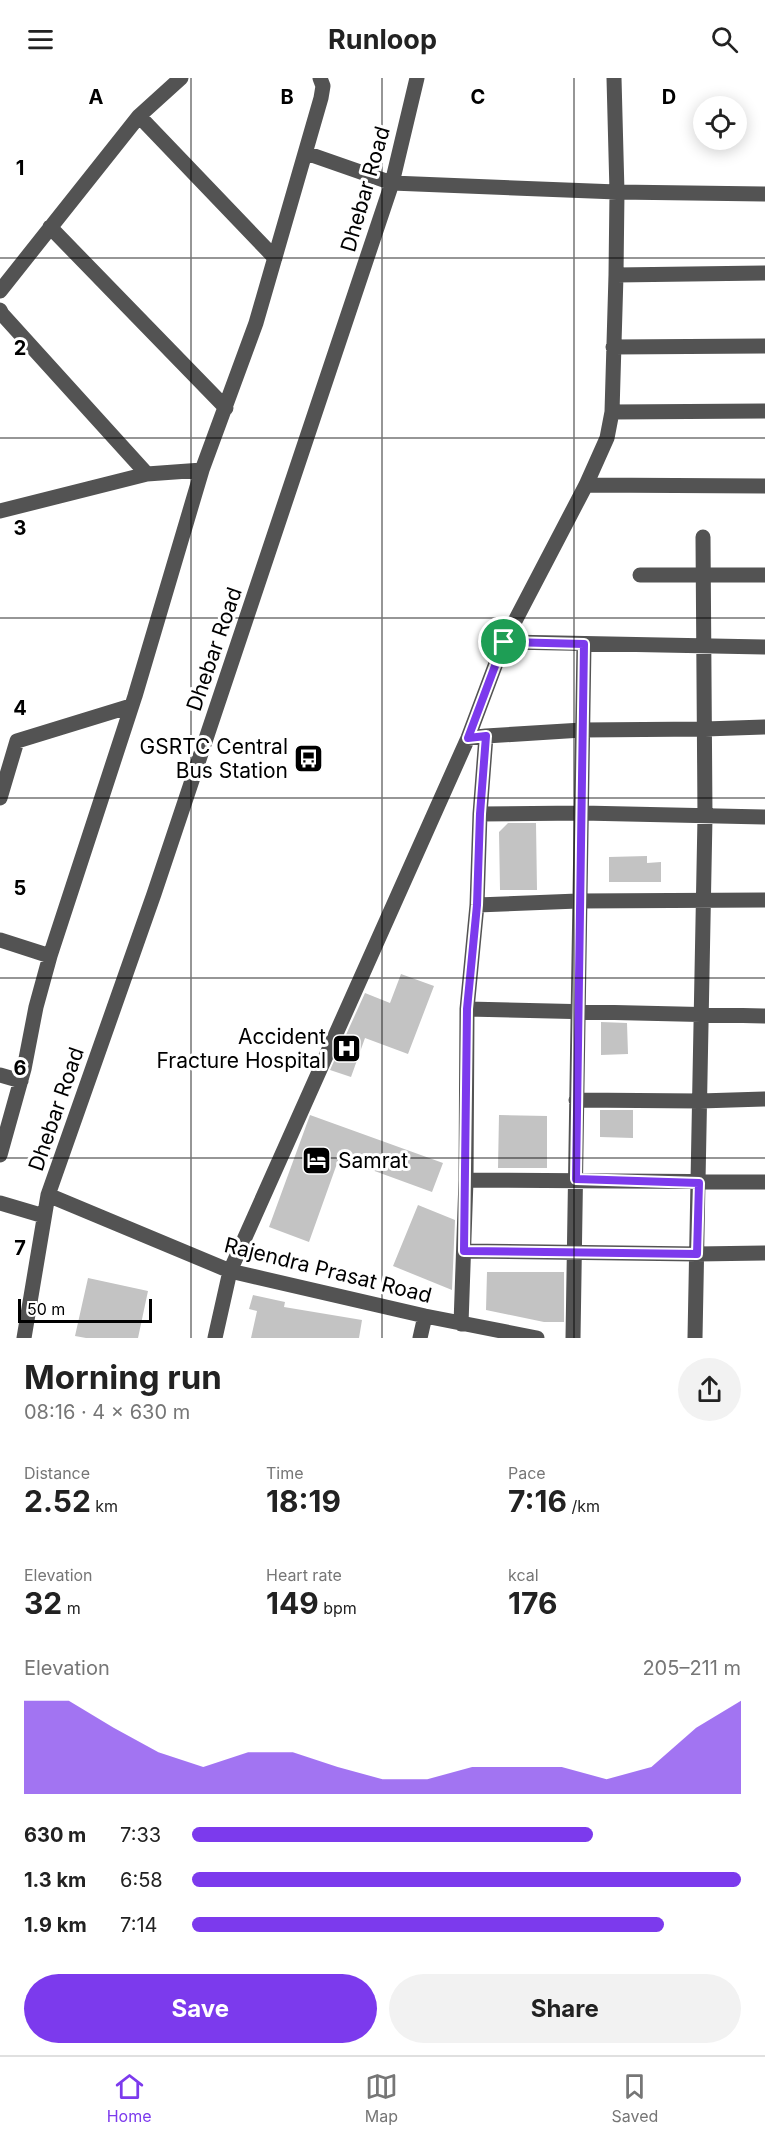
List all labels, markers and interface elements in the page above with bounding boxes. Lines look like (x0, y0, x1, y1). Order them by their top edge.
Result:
icon: menu (24, 23, 57, 56)
text: Runloop (328, 23, 437, 56)
icon: search (708, 23, 741, 56)
text: A (89, 85, 104, 109)
text: B (280, 85, 294, 109)
text: C (471, 85, 485, 109)
text: D (662, 85, 676, 109)
map controls (693, 96, 747, 150)
button: locate (693, 96, 747, 150)
street label: Dhebar Road (335, 123, 395, 255)
text: 1 (16, 156, 24, 180)
text: 2 (14, 336, 26, 360)
text: 3 (14, 516, 26, 540)
street label: Dhebar Road (181, 584, 247, 714)
pin (478, 616, 529, 667)
icon: arrive (487, 625, 520, 658)
text: 4 (13, 696, 27, 720)
place label: GSRTC Central Bus Station (140, 734, 288, 783)
bus stop icon: GSRTC Central Bus Station (293, 742, 325, 774)
text: 5 (14, 876, 26, 900)
place label: Accident Fracture Hospital (156, 1024, 326, 1073)
hospital icon: Accident Fracture Hospital (331, 1032, 363, 1064)
street label: Dhebar Road (23, 1044, 89, 1174)
text: 6 (14, 1056, 27, 1080)
hotel icon: Samrat (301, 1144, 333, 1176)
place label: Samrat (338, 1148, 408, 1173)
street label: Rajendra Prasat Road (222, 1232, 434, 1308)
text: 7 (14, 1236, 26, 1260)
scale bar (18, 1296, 152, 1324)
text: 50 m (27, 1299, 65, 1319)
text: Morning run (24, 1357, 222, 1397)
button: share (678, 1358, 741, 1421)
text: 08:16 · 4 × 630 m (24, 1400, 190, 1424)
text: Distance (24, 1463, 90, 1483)
text: Time (266, 1463, 304, 1483)
text: Pace (508, 1463, 546, 1483)
text: 2.52 (24, 1483, 91, 1519)
text: 18:19 (266, 1483, 341, 1519)
text: 7:16 (508, 1483, 567, 1519)
text: km (91, 1496, 118, 1516)
text: /km (567, 1496, 600, 1516)
text: Elevation (24, 1565, 93, 1585)
text: Heart rate (266, 1565, 342, 1585)
text: kcal (508, 1565, 539, 1585)
text: 32 (24, 1585, 62, 1621)
text: 149 (266, 1585, 319, 1621)
text: 176 (508, 1585, 557, 1621)
text: m (62, 1598, 81, 1618)
text: bpm (319, 1598, 357, 1618)
text: Elevation (24, 1656, 110, 1680)
text: 205–211 m (642, 1656, 741, 1680)
text: 630 m (24, 1823, 86, 1847)
text: 7:33 (120, 1823, 161, 1847)
text: 1.3 km (24, 1868, 86, 1892)
text: 6:58 (120, 1868, 163, 1892)
text: 1.9 km (24, 1913, 87, 1937)
text: 7:14 (120, 1913, 157, 1937)
button: Save (24, 1974, 377, 2043)
button: Share (389, 1974, 741, 2043)
tab: Home (107, 2070, 152, 2126)
tab: Map (365, 2070, 398, 2126)
tab: Saved (611, 2070, 658, 2126)

